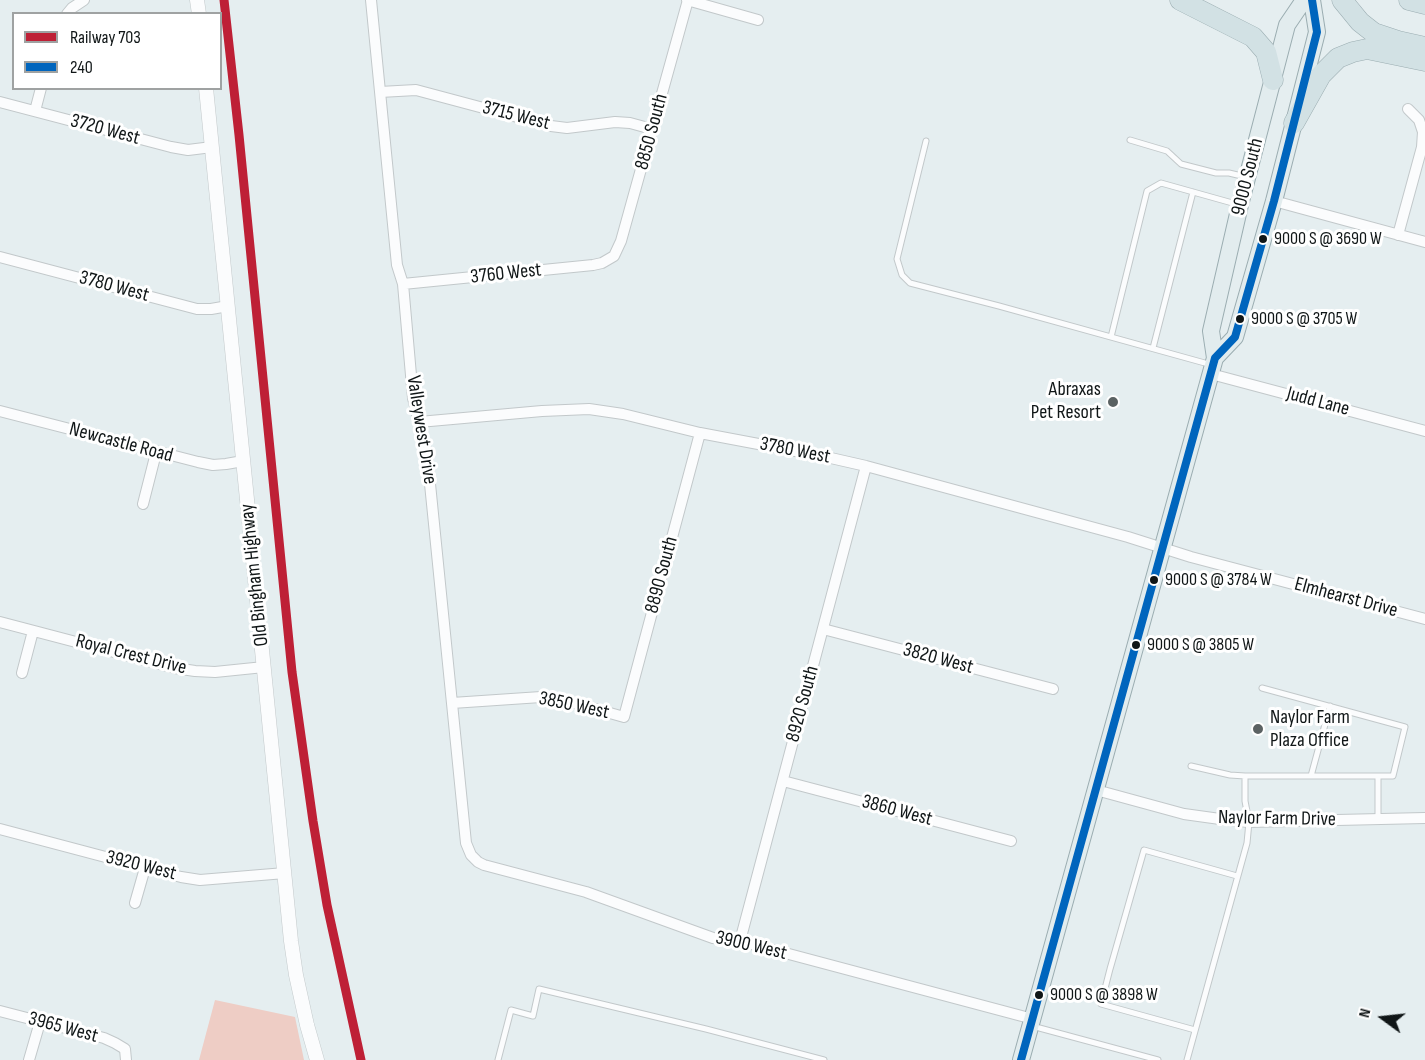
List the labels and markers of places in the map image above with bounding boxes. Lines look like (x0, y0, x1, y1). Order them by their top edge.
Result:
place label: 9000 S @ 3690 W (1274, 228, 1382, 250)
marker: 9000 S @ 3690 W (1257, 233, 1269, 245)
place label: 9000 S @ 3705 W (1251, 308, 1357, 330)
marker: 9000 S @ 3705 W (1234, 313, 1246, 325)
place label: Abraxas Pet Resort (1031, 378, 1101, 425)
marker: Abraxas Pet Resort (1106, 395, 1120, 409)
place label: 9000 S @ 3784 W (1165, 569, 1272, 591)
marker: 9000 S @ 3784 W (1148, 574, 1160, 586)
place label: 9000 S @ 3805 W (1147, 634, 1254, 656)
marker: 9000 S @ 3805 W (1130, 639, 1142, 651)
place label: Naylor Farm Plaza Office (1270, 706, 1350, 753)
marker: Naylor Farm Plaza Office (1251, 722, 1265, 736)
place label: 9000 S @ 3898 W (1050, 984, 1158, 1006)
marker: 9000 S @ 3898 W (1033, 989, 1045, 1001)

